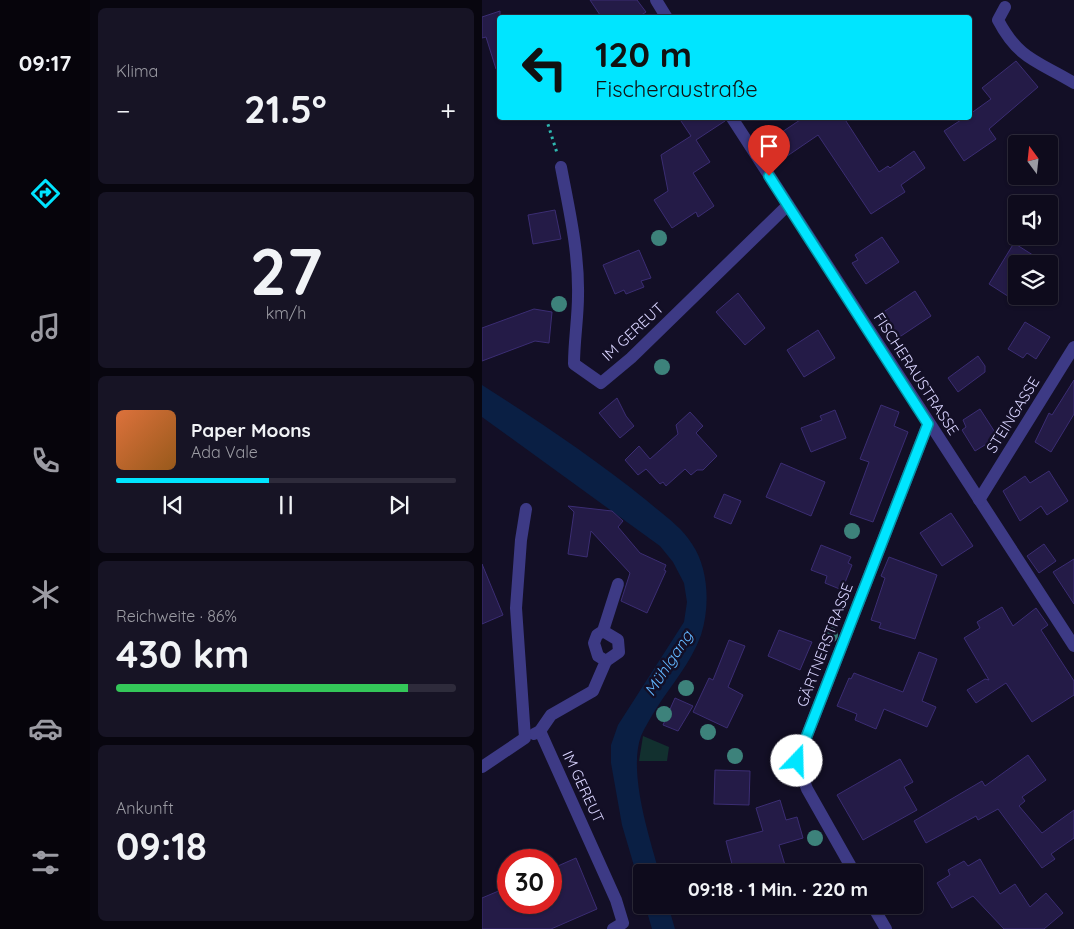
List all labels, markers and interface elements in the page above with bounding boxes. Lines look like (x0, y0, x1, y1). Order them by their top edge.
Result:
text: 120 m (595, 32, 692, 76)
icon: left (512, 35, 577, 100)
text: 09:17 (19, 49, 71, 77)
text: Klima (116, 61, 158, 81)
text: Fischeraustraße (595, 75, 758, 103)
text: 21.5° (244, 85, 327, 133)
text: − (116, 93, 131, 128)
text: + (440, 93, 456, 128)
pin (748, 125, 790, 176)
icon: arrive (755, 132, 783, 160)
north arrow (1008, 135, 1058, 185)
map controls (1008, 135, 1058, 305)
icon: directions (28, 176, 63, 211)
button: sound (1008, 195, 1058, 245)
text: 27 (250, 230, 322, 311)
button: layers (1008, 255, 1058, 305)
street label: IM GEREUT (598, 298, 667, 365)
text: km/h (266, 303, 306, 323)
street label: FISCHERAUSTRASSE (870, 309, 963, 439)
icon: music (28, 310, 63, 345)
street label: STEINGASSE (982, 373, 1043, 456)
text: Paper Moons (191, 418, 311, 442)
text: Ada Vale (191, 442, 258, 462)
icon: phone (28, 443, 63, 478)
icon: previous (159, 491, 187, 519)
icon: pause (272, 491, 300, 519)
icon: next (385, 491, 413, 519)
icon: climate (28, 577, 63, 612)
street label: GÄRTNERSTRASSE (792, 580, 857, 709)
text: Reichweite · 86% (116, 606, 237, 626)
water label: Mühlgang (640, 626, 697, 699)
text: 430 km (116, 630, 249, 678)
icon: car (28, 711, 63, 746)
position arrow (770, 734, 822, 786)
street label: IM GEREUT (558, 748, 608, 826)
text: Ankunft (116, 798, 174, 818)
text: 09:18 (116, 822, 207, 870)
icon: filters (28, 845, 63, 880)
speed limit sign: 30 (497, 849, 562, 914)
text: 09:18 · 1 Min. · 220 m (688, 877, 868, 901)

